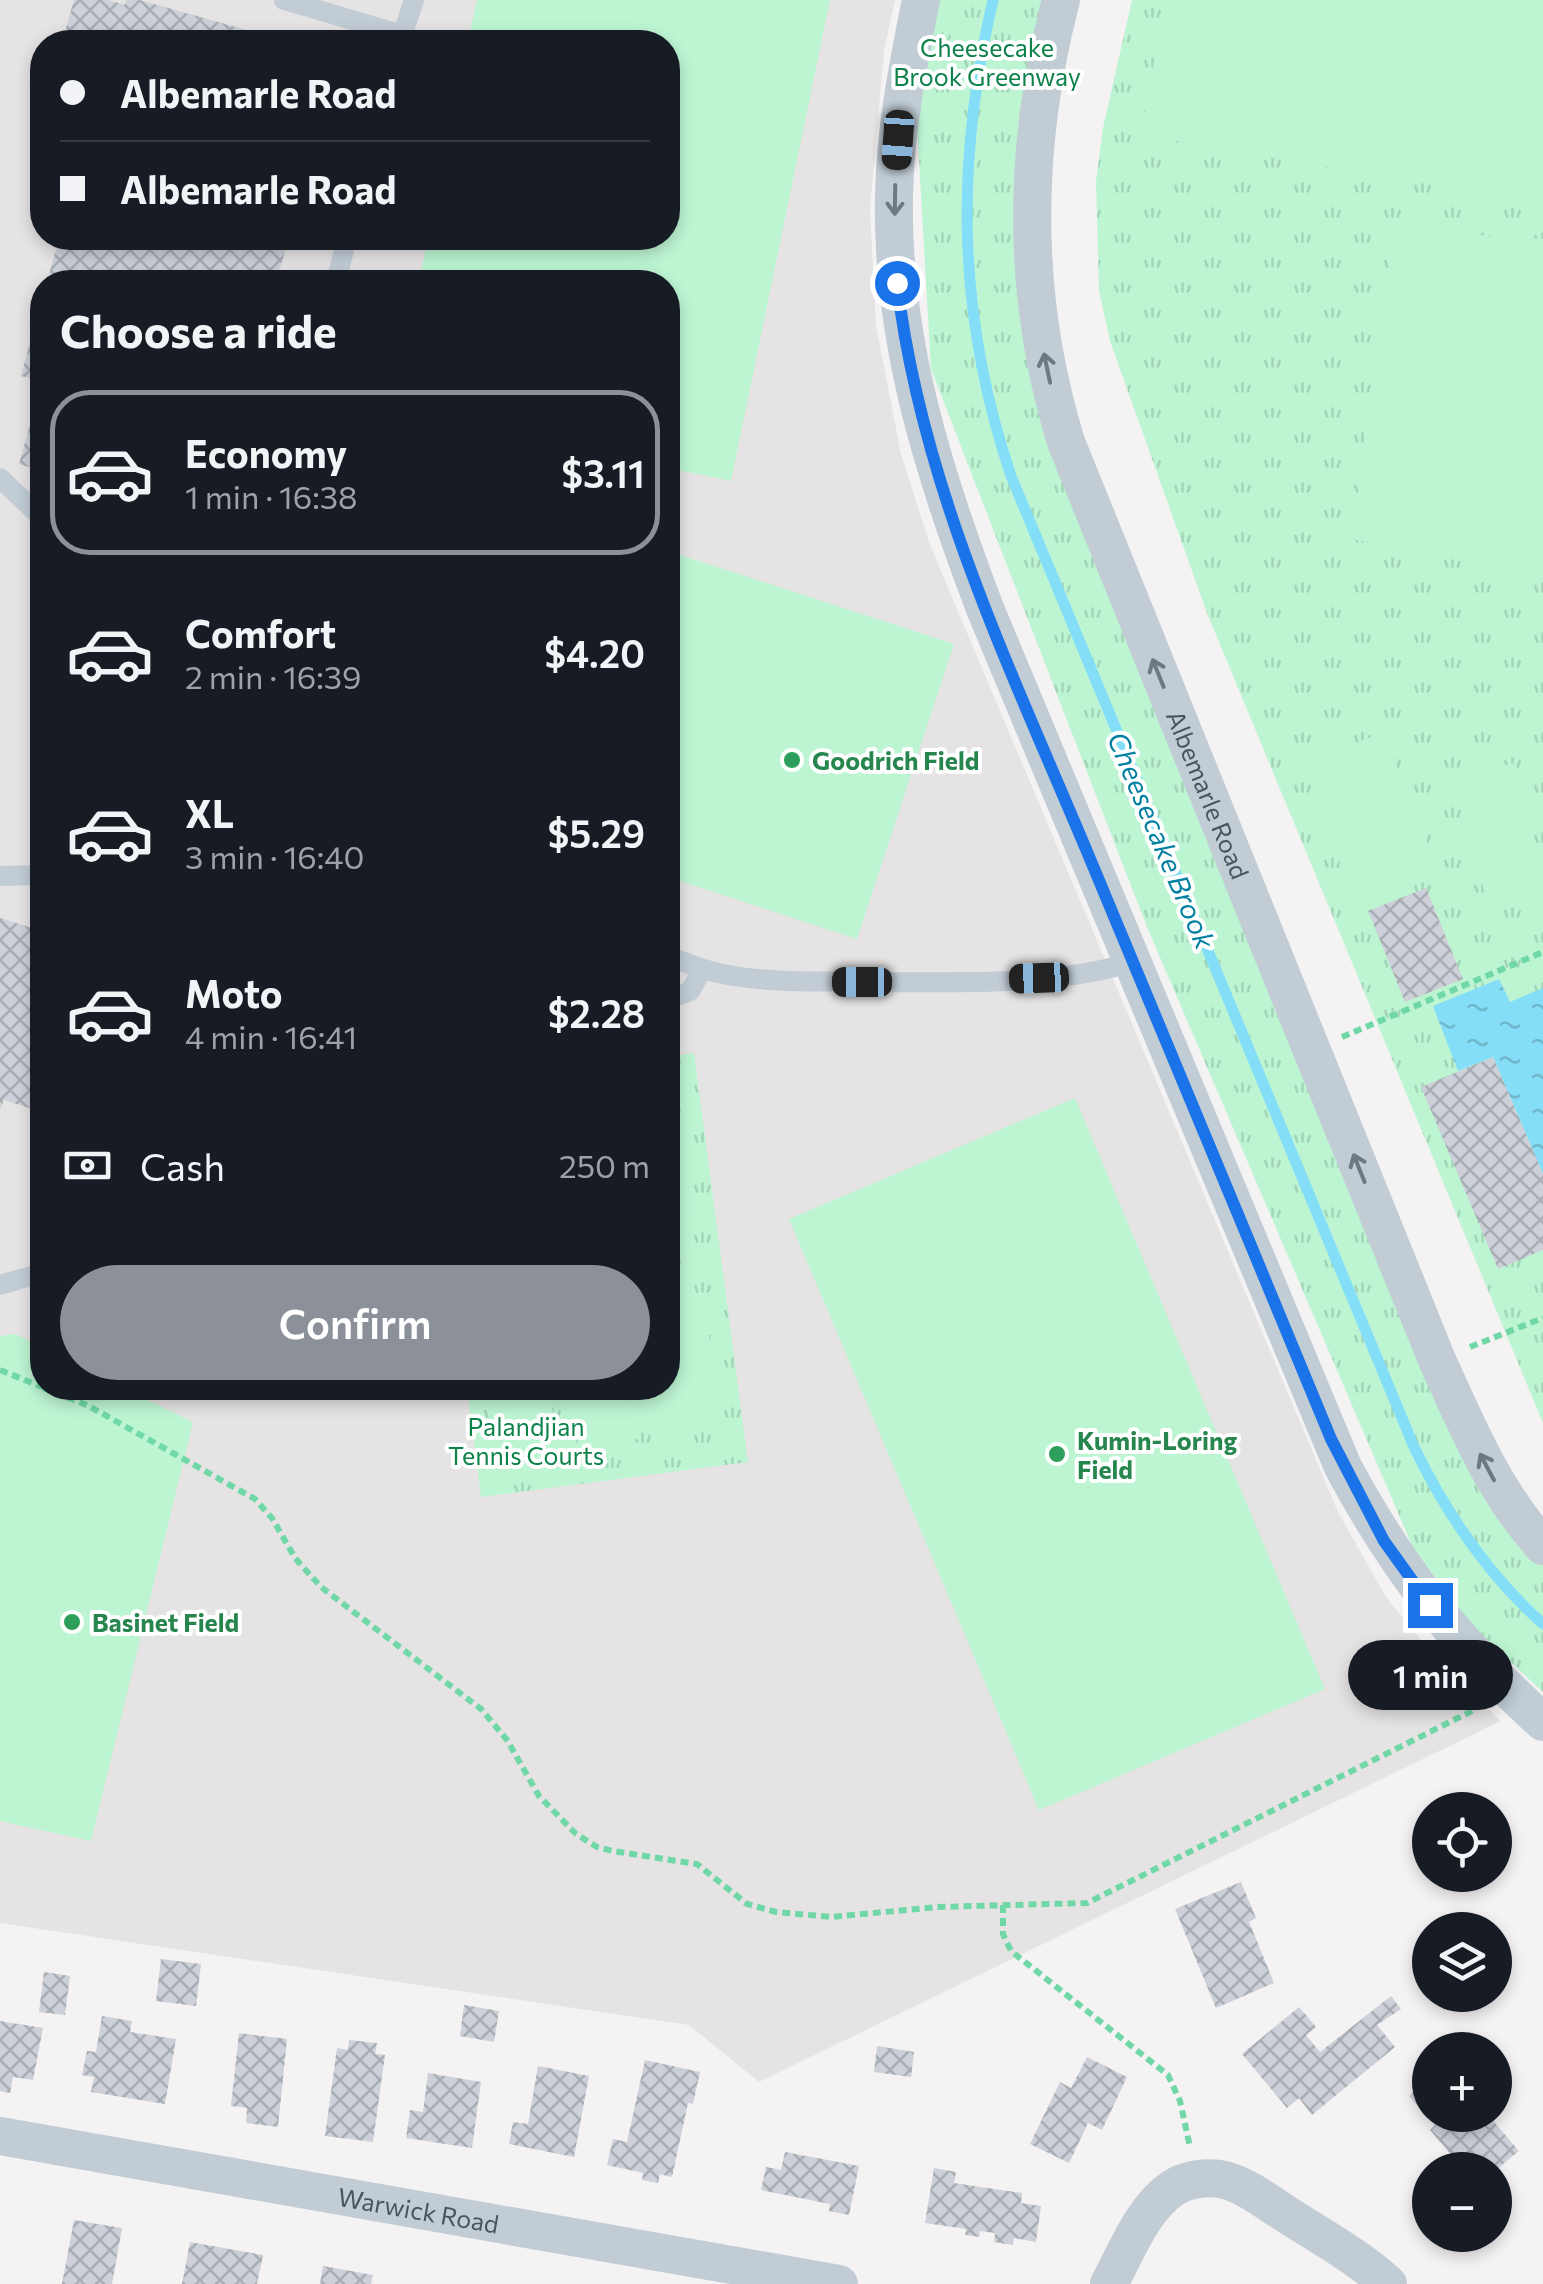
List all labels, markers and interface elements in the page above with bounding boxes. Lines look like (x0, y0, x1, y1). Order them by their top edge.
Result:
park label: Cheesecake Brook Greenway (893, 32, 1081, 91)
text: Albemarle Road (120, 69, 397, 116)
car (881, 109, 915, 171)
text: Albemarle Road (120, 165, 397, 212)
one-way arrow (885, 184, 904, 216)
route start (875, 261, 920, 306)
text: Choose a ride (60, 302, 337, 357)
one-way arrow (1036, 353, 1055, 385)
icon: car (65, 428, 155, 518)
text: Economy (185, 429, 347, 476)
text: $3.11 (561, 449, 645, 496)
text: 1 min · 16:38 (185, 476, 357, 516)
icon: car (65, 608, 155, 698)
text: Comfort (185, 609, 336, 656)
text: $4.20 (544, 629, 645, 676)
text: 2 min · 16:39 (185, 656, 362, 696)
one-way arrow (1148, 658, 1166, 688)
street label: Albemarle Road (1161, 706, 1256, 883)
water label: Cheesecake Brook (1101, 726, 1223, 955)
place label: Goodrich Field (812, 745, 979, 775)
marker: Goodrich Field (781, 749, 803, 771)
icon: car (65, 788, 155, 878)
text: XL (185, 789, 234, 836)
text: $5.29 (548, 809, 645, 856)
text: 3 min · 16:40 (185, 836, 364, 876)
car (1008, 962, 1070, 994)
car (832, 967, 892, 997)
icon: car (65, 968, 155, 1058)
text: Moto (185, 969, 283, 1016)
text: $2.28 (548, 989, 645, 1036)
text: 4 min · 16:41 (185, 1016, 357, 1056)
icon: cash (60, 1138, 115, 1193)
text: Cash (140, 1142, 225, 1189)
text: 250 m (559, 1145, 650, 1185)
one-way arrow (1349, 1154, 1367, 1184)
button: Confirm (60, 1265, 650, 1380)
park label: Palandjian Tennis Courts (448, 1411, 604, 1470)
place label: Kumin-Loring Field (1077, 1425, 1237, 1484)
marker: Kumin-Loring Field (1046, 1443, 1068, 1465)
one-way arrow (1477, 1452, 1496, 1482)
route end (1408, 1583, 1453, 1628)
place label: Basinet Field (92, 1607, 239, 1637)
marker: Basinet Field (61, 1611, 83, 1633)
callout: 1 min (1348, 1640, 1512, 1710)
text: 1 min (1393, 1655, 1468, 1695)
map controls (1412, 1792, 1512, 2252)
button: locate (1412, 1792, 1512, 1892)
button: layers (1412, 1912, 1512, 2012)
button: + (1412, 2032, 1512, 2132)
button: − (1412, 2152, 1512, 2252)
street label: Warwick Road (336, 2181, 501, 2239)

